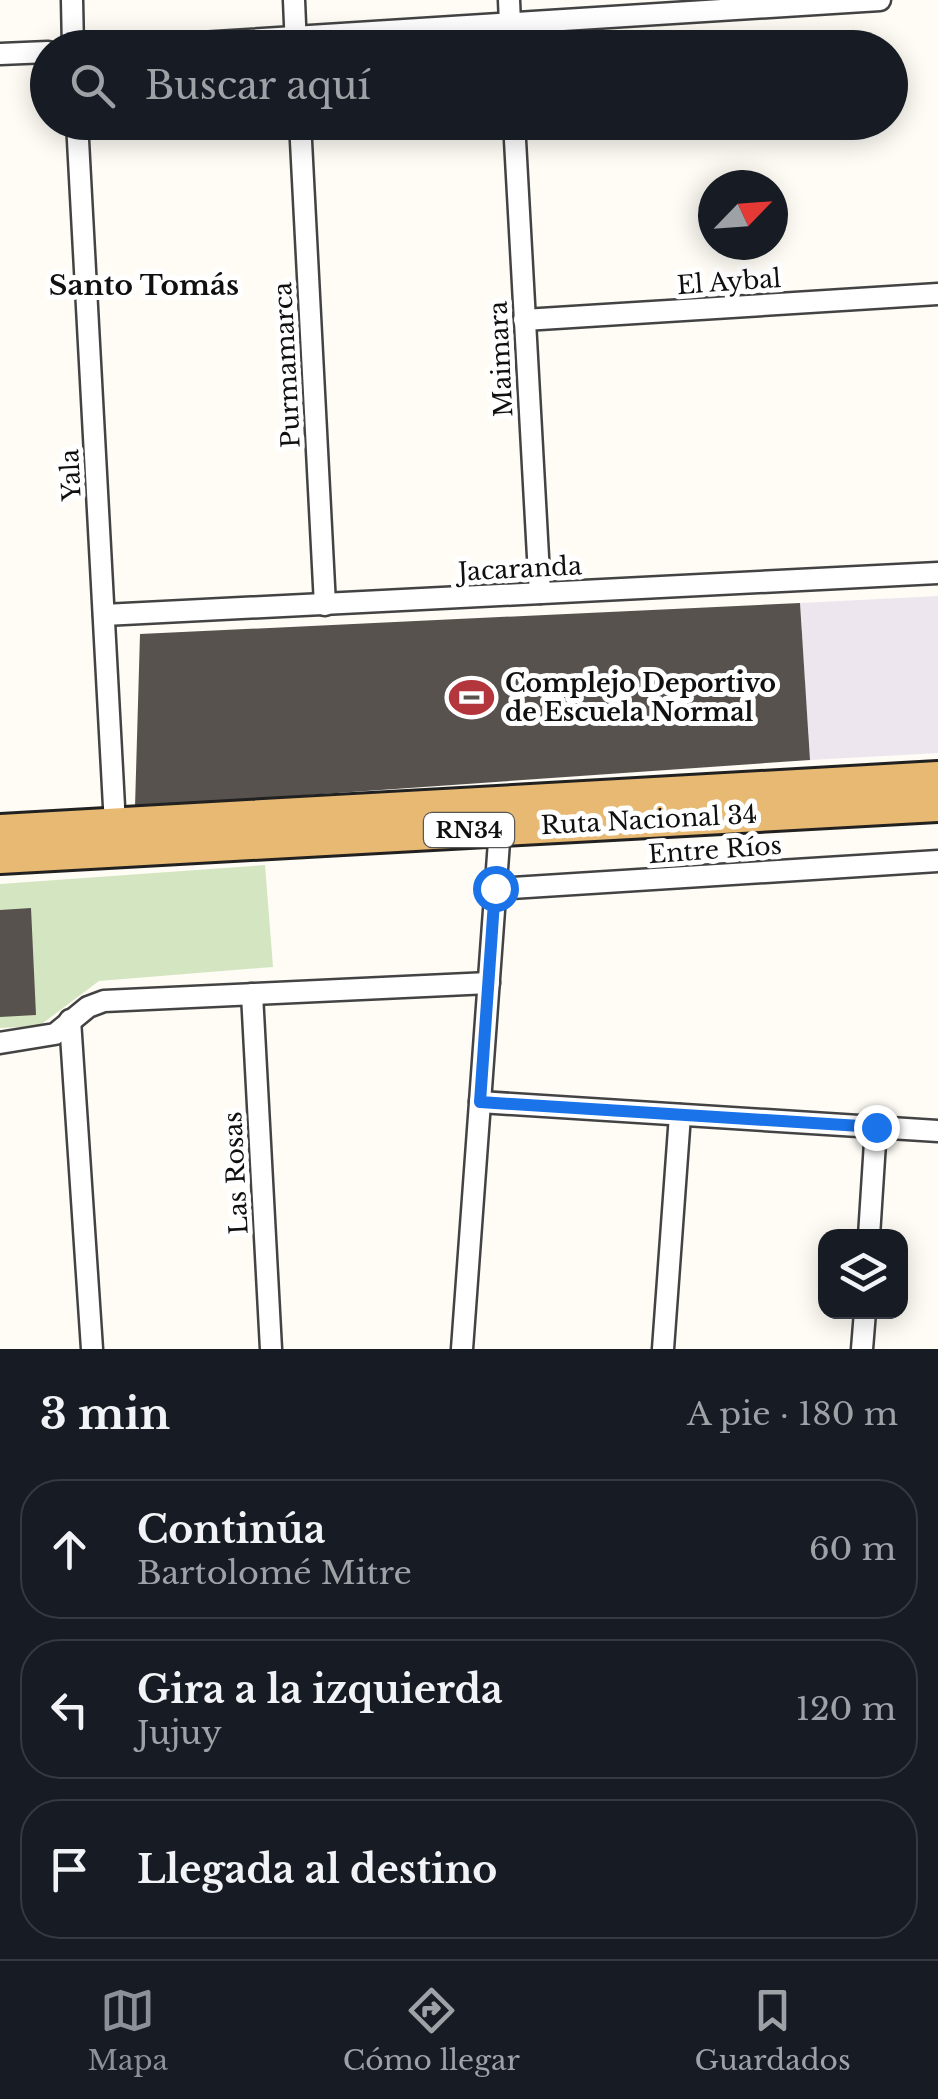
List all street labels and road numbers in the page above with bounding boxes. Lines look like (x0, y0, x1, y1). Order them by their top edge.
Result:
street label: El Aybal (676, 263, 782, 301)
street label: Purmamarca (267, 281, 307, 449)
street label: Maimara (482, 300, 520, 418)
street label: Yala (54, 448, 88, 503)
street label: Jacaranda (454, 550, 583, 588)
street label: Ruta Nacional 34 (540, 799, 758, 841)
road number: RN34 (424, 813, 514, 847)
street label: Entre Ríos (647, 830, 783, 870)
street label: Las Rosas (217, 1111, 255, 1235)

